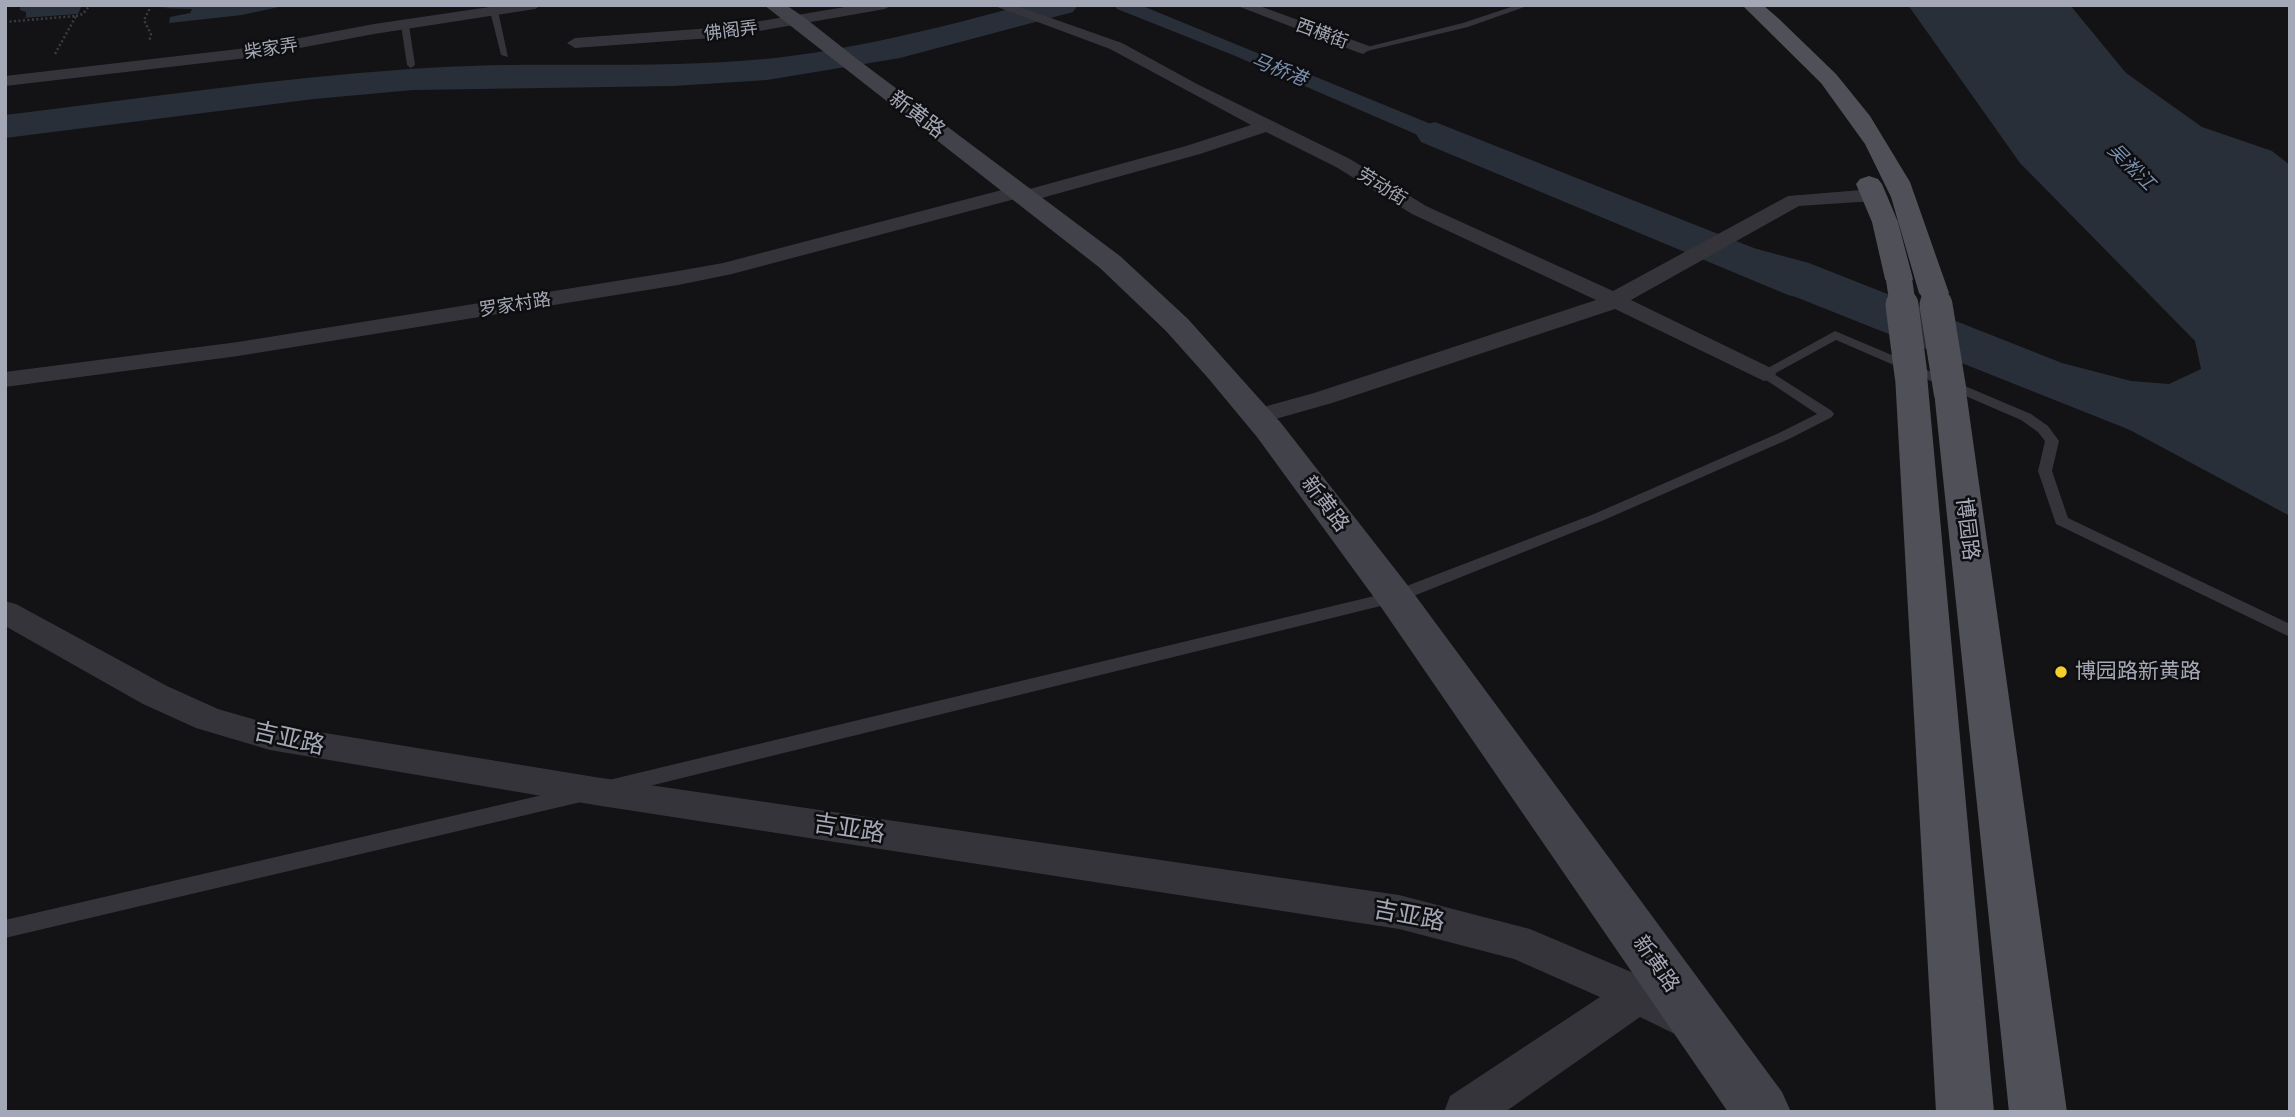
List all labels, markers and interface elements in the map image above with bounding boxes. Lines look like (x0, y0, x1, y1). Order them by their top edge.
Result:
street label: 西横街 (1293, 15, 1351, 53)
street label: 佛阁弄 (703, 17, 759, 45)
street label: 柴家弄 (243, 34, 299, 64)
water label: 马桥港 (1248, 49, 1310, 91)
street label: 新黄路 (884, 86, 950, 144)
water label: 吴淞江 (2103, 139, 2159, 195)
street label: 劳动街 (1353, 164, 1411, 210)
street label: 罗家村路 (478, 289, 552, 321)
street label: 新黄路 (1296, 471, 1354, 537)
street label: 博园路 (1951, 496, 1983, 562)
place label: 博园路新黄路 (2075, 659, 2201, 685)
marker: 博园路新黄路 (2053, 664, 2069, 680)
street label: 吉亚路 (251, 717, 327, 761)
street label: 吉亚路 (811, 809, 887, 849)
street label: 吉亚路 (1371, 895, 1447, 937)
street label: 新黄路 (1628, 931, 1684, 997)

